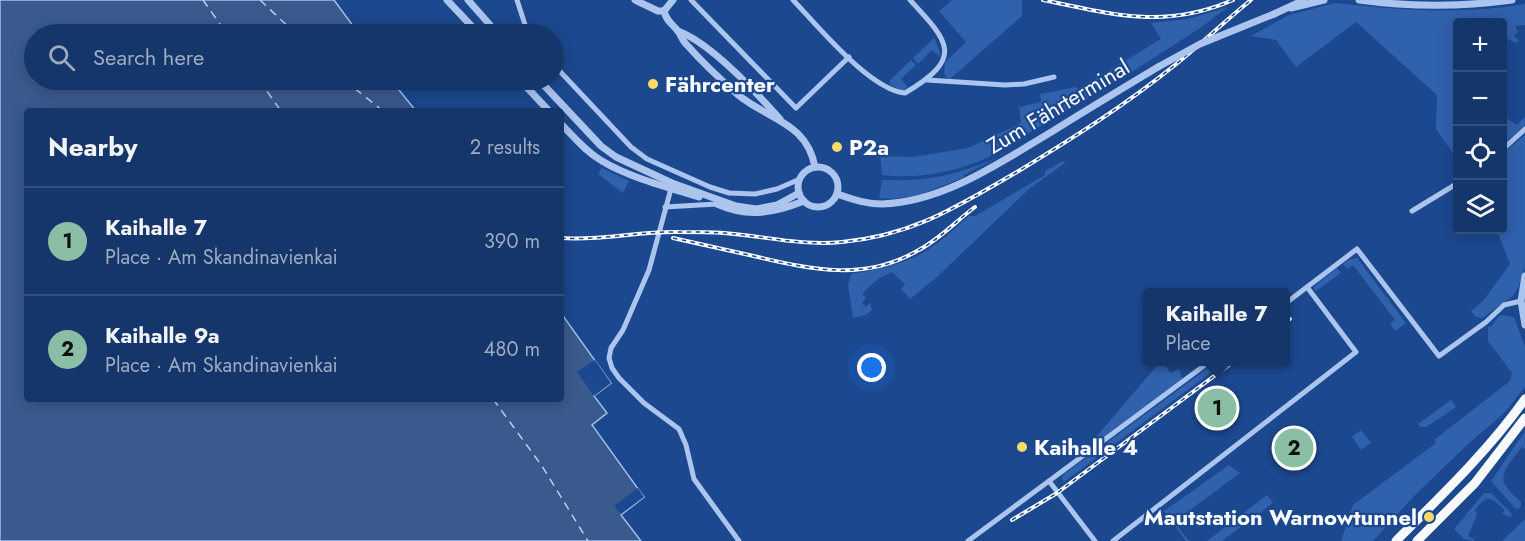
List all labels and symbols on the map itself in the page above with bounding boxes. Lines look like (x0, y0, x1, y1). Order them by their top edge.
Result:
street label: Zum Fährterminal (980, 51, 1136, 161)
place label: Fährcenter (665, 68, 775, 100)
marker: Fährcenter (646, 77, 660, 91)
place label: P2a (849, 131, 889, 163)
marker: P2a (830, 140, 844, 154)
your location (857, 353, 886, 382)
pin: 1 (1198, 386, 1236, 430)
pin: 2 (1274, 426, 1314, 470)
place label: Kaihalle 4 (1034, 431, 1138, 463)
marker: Kaihalle 4 (1015, 440, 1029, 454)
place label: Mautstation Warnowtunnel (1144, 501, 1417, 533)
marker: Mautstation Warnowtunnel (1422, 510, 1436, 524)

